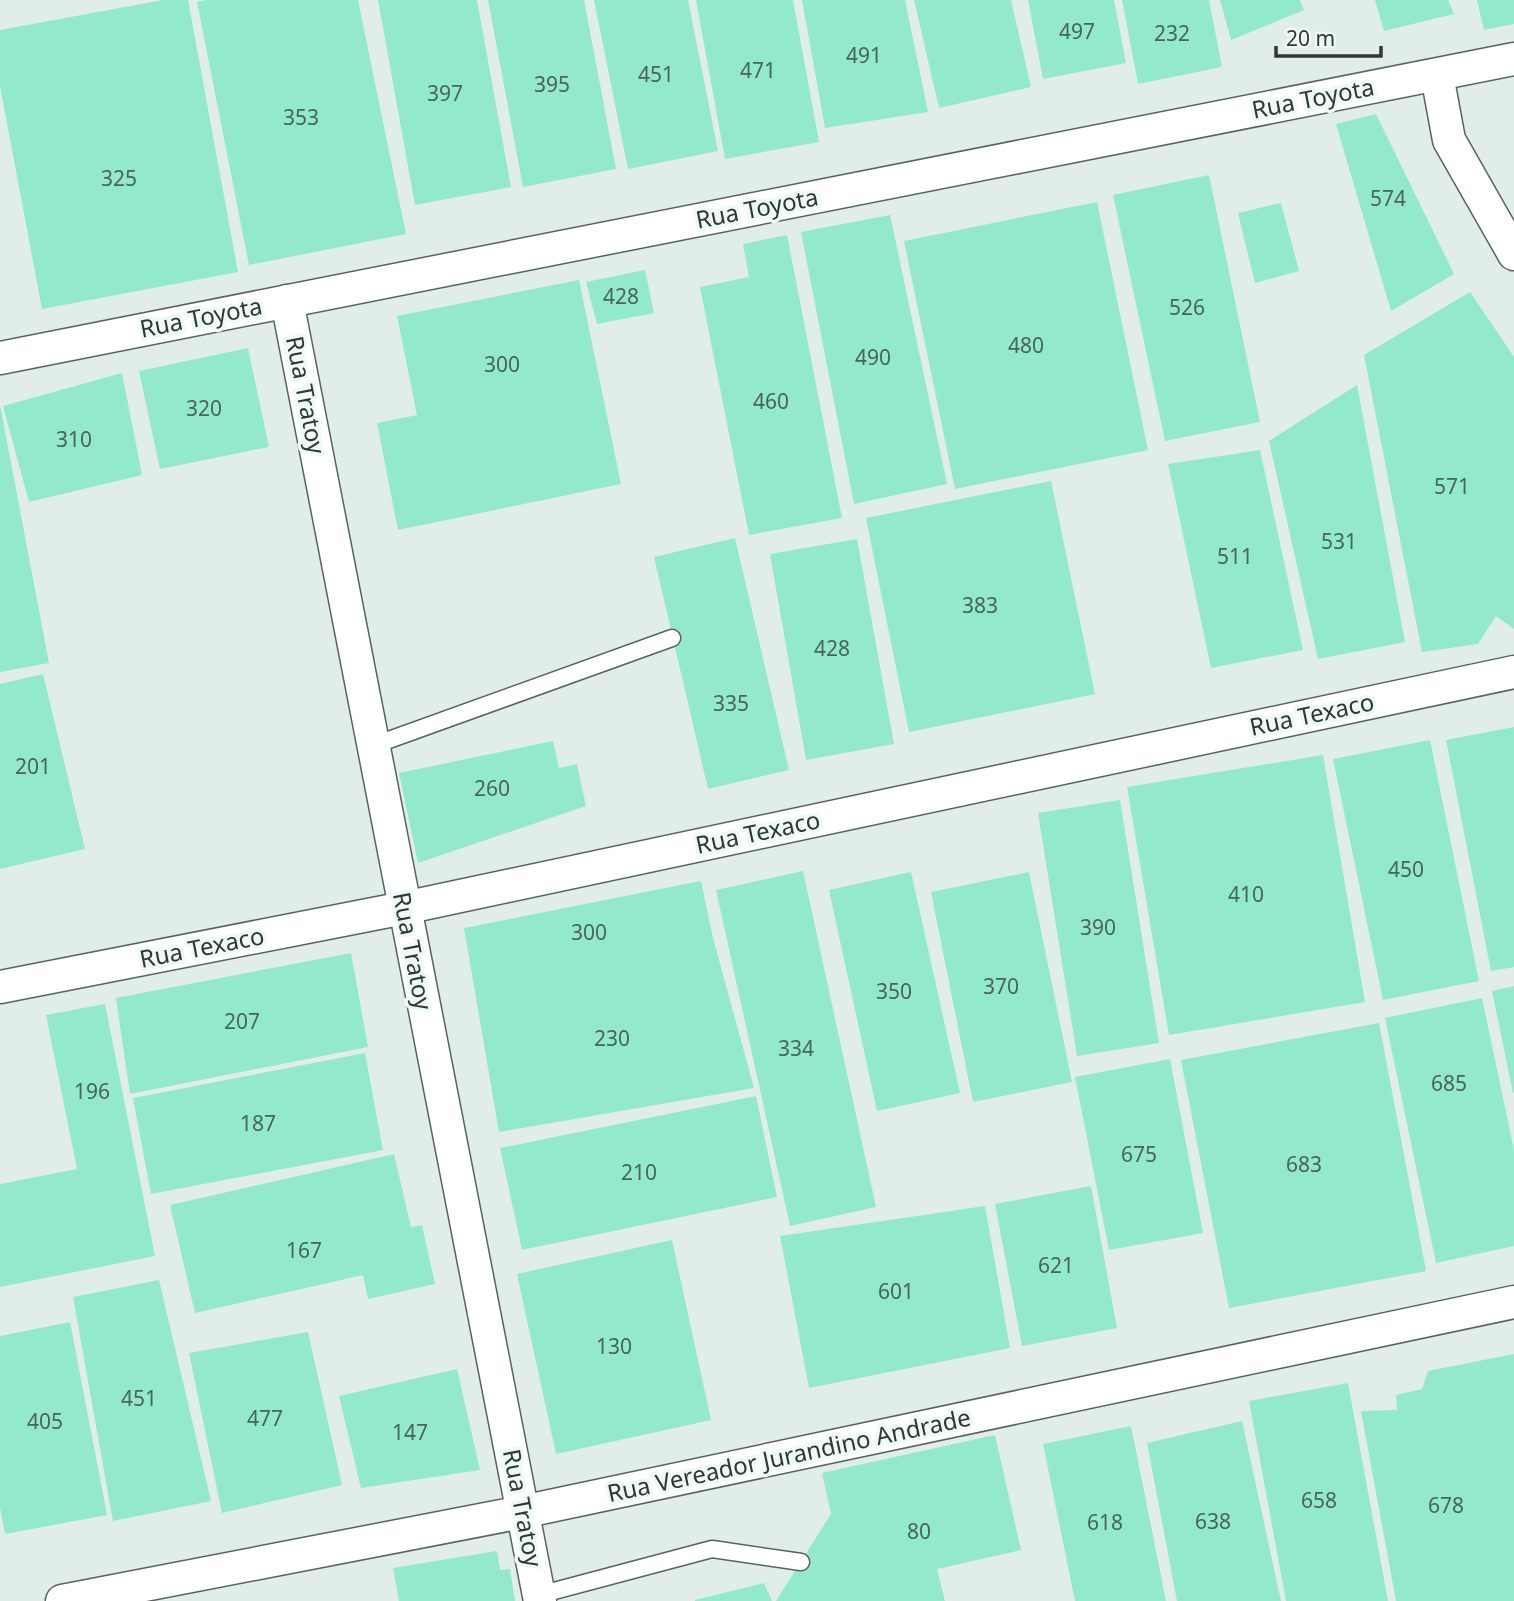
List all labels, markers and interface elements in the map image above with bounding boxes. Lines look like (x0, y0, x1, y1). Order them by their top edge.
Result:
scale bar (1276, 14, 1381, 58)
house number: 497 (1059, 17, 1095, 45)
house number: 232 (1154, 19, 1190, 47)
text: 20 m (1286, 24, 1335, 52)
house number: 491 (846, 41, 882, 69)
house number: 471 (740, 56, 776, 84)
house number: 451 (638, 60, 674, 88)
street label: Rua Toyota (1249, 69, 1377, 126)
house number: 395 (534, 70, 570, 98)
house number: 397 (427, 79, 463, 107)
house number: 353 (283, 103, 319, 131)
house number: 325 (101, 164, 137, 192)
street label: Rua Toyota (693, 179, 821, 236)
house number: 574 (1370, 184, 1406, 212)
house number: 428 (603, 282, 639, 310)
street label: Rua Toyota (137, 288, 265, 345)
house number: 526 (1169, 293, 1205, 321)
house number: 480 (1008, 331, 1044, 359)
street label: Rua Tratoy (279, 333, 334, 457)
house number: 490 (855, 343, 891, 371)
house number: 300 (484, 350, 520, 378)
house number: 460 (753, 387, 789, 415)
house number: 320 (186, 394, 222, 422)
house number: 310 (56, 425, 92, 453)
house number: 571 (1434, 472, 1470, 500)
house number: 531 (1321, 527, 1357, 555)
house number: 511 (1217, 542, 1253, 570)
house number: 383 (962, 591, 998, 619)
house number: 428 (814, 634, 850, 662)
street label: Rua Texaco (1246, 684, 1377, 743)
house number: 335 (713, 689, 749, 717)
house number: 201 (15, 752, 51, 780)
house number: 260 (474, 774, 510, 802)
street label: Rua Texaco (692, 802, 823, 861)
house number: 450 (1388, 855, 1424, 883)
house number: 410 (1228, 880, 1264, 908)
street label: Rua Tratoy (386, 889, 441, 1013)
house number: 390 (1080, 913, 1116, 941)
street label: Rua Texaco (137, 918, 267, 975)
house number: 300 (571, 918, 607, 946)
house number: 370 (983, 972, 1019, 1000)
house number: 350 (876, 977, 912, 1005)
house number: 207 (224, 1007, 260, 1035)
house number: 230 (594, 1024, 630, 1052)
house number: 334 (778, 1034, 814, 1062)
house number: 685 (1431, 1069, 1467, 1097)
house number: 196 (74, 1077, 110, 1105)
house number: 187 (240, 1109, 276, 1137)
house number: 675 (1121, 1140, 1157, 1168)
house number: 683 (1286, 1150, 1322, 1178)
house number: 210 (621, 1158, 657, 1186)
house number: 167 (286, 1236, 322, 1264)
house number: 621 (1038, 1251, 1074, 1279)
house number: 601 (878, 1277, 914, 1305)
house number: 130 (596, 1332, 632, 1360)
house number: 451 (121, 1384, 157, 1412)
street label: Rua Vereador Jurandino Andrade (604, 1400, 973, 1509)
house number: 477 (247, 1404, 283, 1432)
house number: 405 (27, 1407, 63, 1435)
house number: 147 (392, 1418, 428, 1446)
street label: Rua Tratoy (496, 1446, 551, 1570)
house number: 658 (1301, 1486, 1337, 1514)
house number: 678 (1428, 1491, 1464, 1519)
house number: 638 (1195, 1507, 1231, 1535)
house number: 618 (1087, 1508, 1123, 1536)
house number: 80 (907, 1517, 931, 1545)

